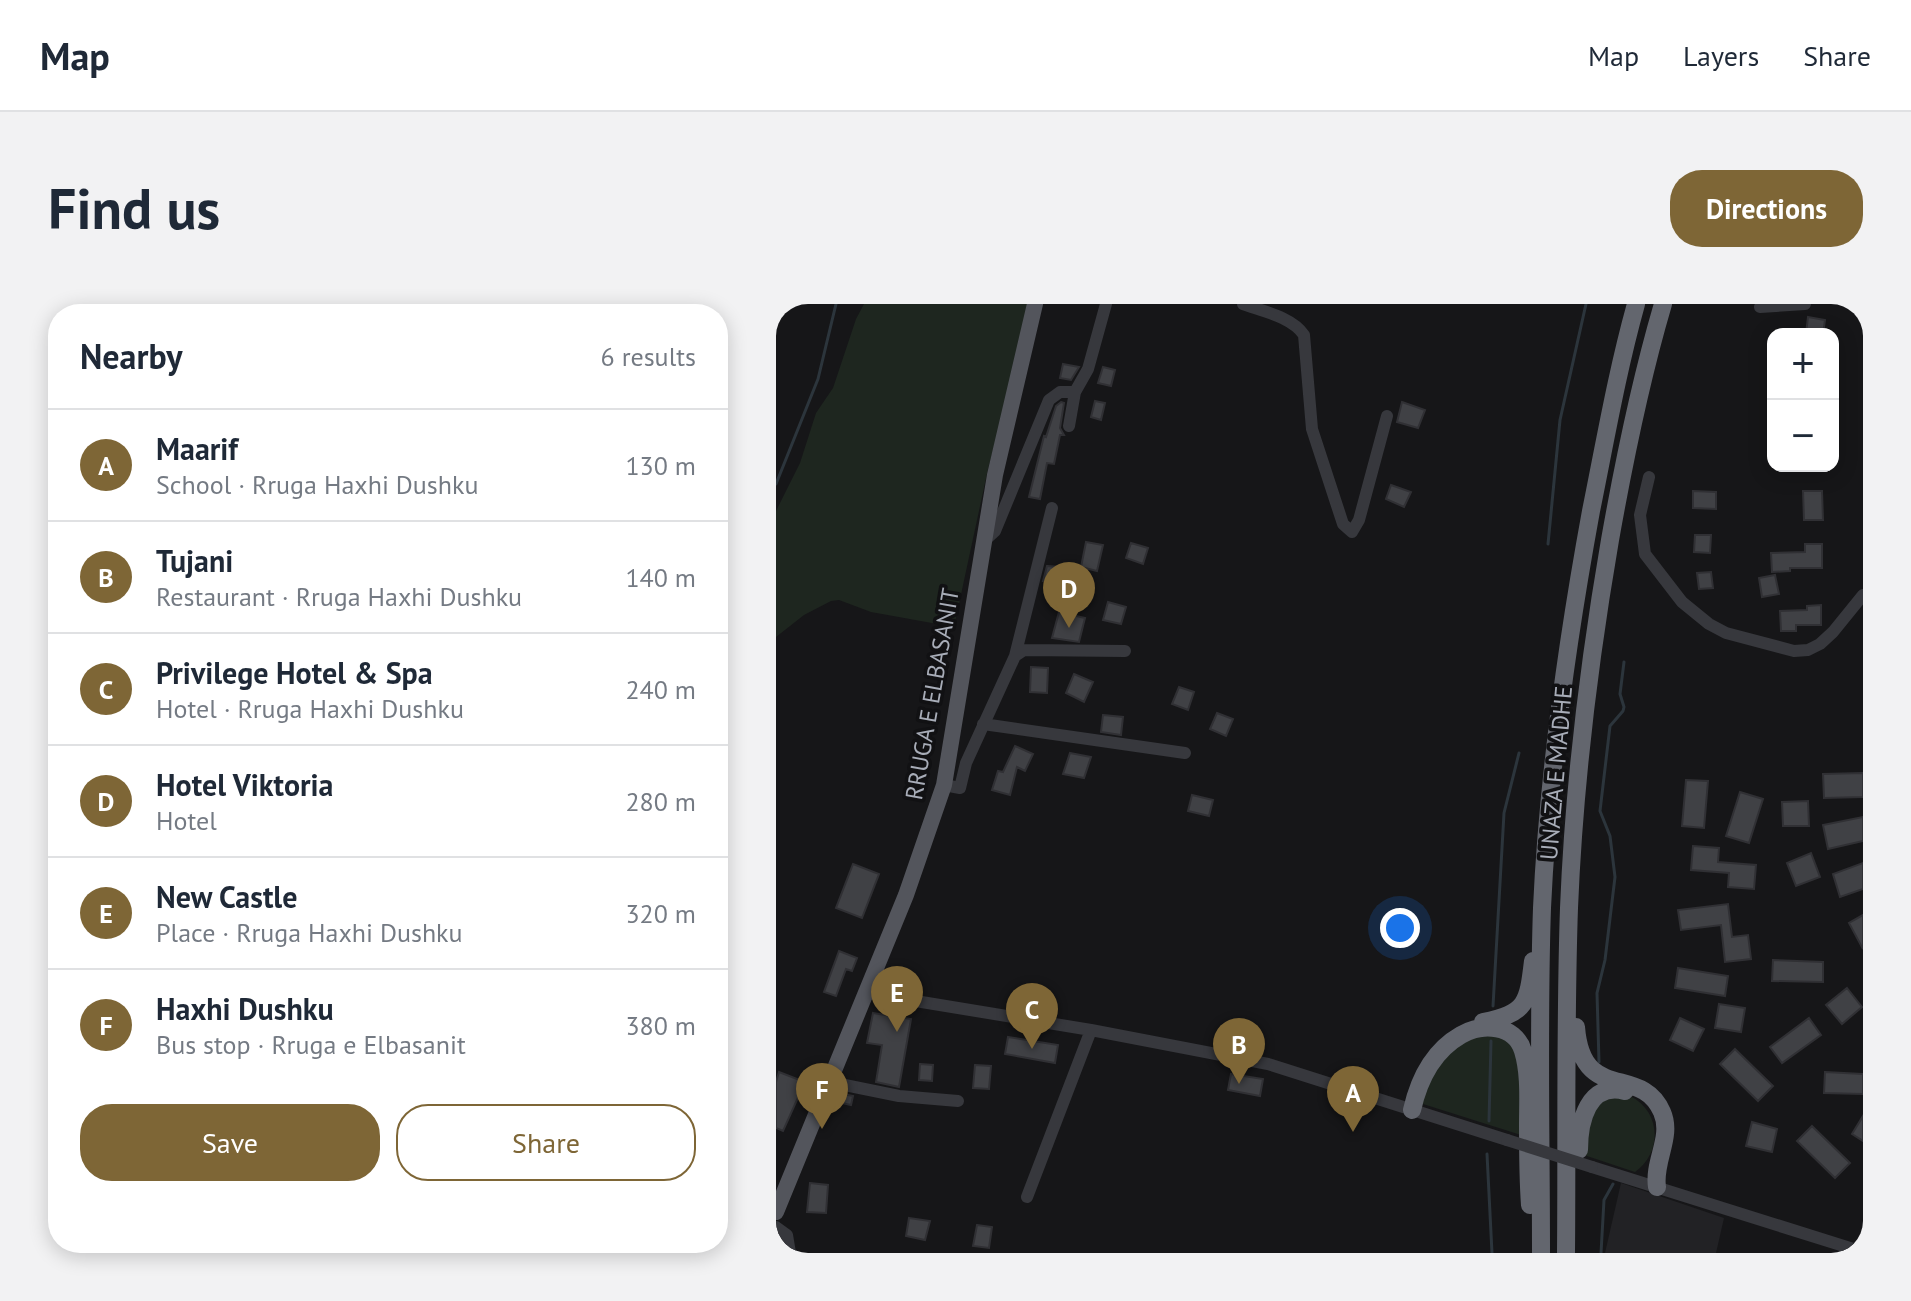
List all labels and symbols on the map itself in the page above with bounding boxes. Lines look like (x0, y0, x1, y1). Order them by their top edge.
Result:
pin: D (1043, 562, 1095, 628)
street label: RRUGA E ELBASANIT (898, 586, 966, 802)
street label: UNAZA E MADHE (1533, 685, 1579, 861)
your location (1380, 908, 1420, 948)
pin: E (871, 966, 923, 1032)
pin: C (1006, 983, 1058, 1049)
pin: B (1213, 1018, 1265, 1084)
pin: F (796, 1063, 848, 1129)
pin: A (1327, 1066, 1379, 1132)

